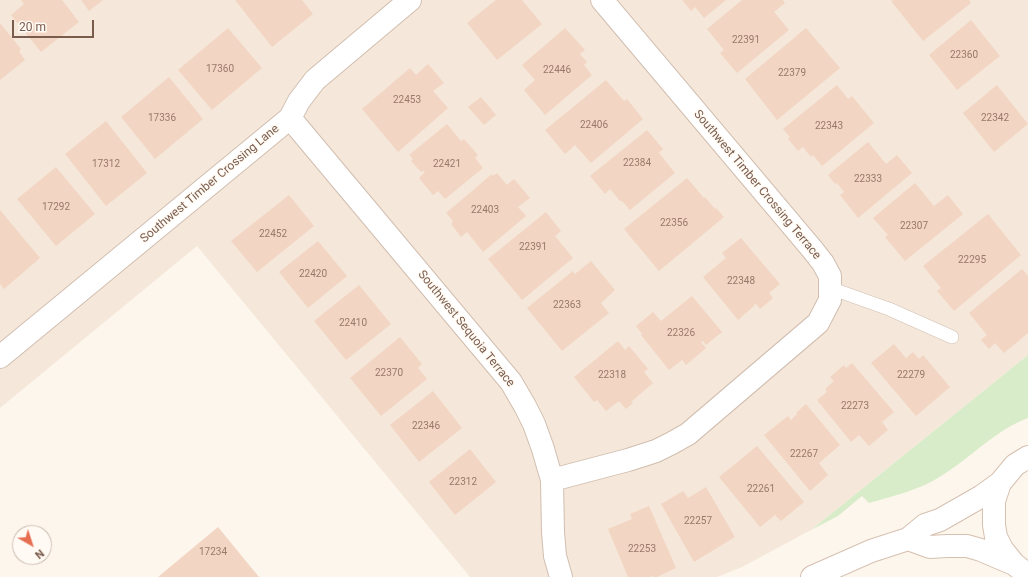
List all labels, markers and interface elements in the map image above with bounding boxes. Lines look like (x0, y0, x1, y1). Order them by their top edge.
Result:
scale bar (14, 12, 96, 38)
text: 20 m (19, 20, 46, 34)
house number: 22391 (732, 34, 760, 46)
house number: 22360 (950, 49, 978, 61)
house number: 17360 (206, 63, 234, 75)
house number: 22446 (543, 64, 571, 76)
house number: 22379 (778, 67, 806, 79)
house number: 22453 (393, 94, 421, 106)
street label: Southwest Timber Crossing Terrace (690, 107, 824, 263)
house number: 17336 (148, 112, 176, 124)
house number: 22342 (981, 112, 1009, 124)
house number: 22406 (580, 119, 608, 131)
house number: 22343 (815, 120, 843, 132)
street label: Southwest Timber Crossing Lane (138, 122, 282, 246)
house number: 22384 (623, 157, 651, 169)
house number: 17312 (92, 158, 120, 170)
house number: 22421 (433, 158, 461, 170)
house number: 22333 (854, 173, 882, 185)
house number: 17292 (42, 201, 70, 213)
house number: 22403 (471, 204, 499, 216)
house number: 22356 (660, 217, 688, 229)
house number: 22307 (900, 220, 928, 232)
house number: 22452 (259, 228, 287, 240)
house number: 22391 (519, 241, 547, 253)
house number: 22295 (958, 254, 986, 266)
house number: 22420 (299, 268, 327, 280)
street label: Southwest Sequoia Terrace (415, 268, 517, 390)
house number: 22348 (727, 275, 755, 287)
house number: 22363 (553, 299, 581, 311)
house number: 22410 (339, 317, 367, 329)
house number: 22326 (667, 327, 695, 339)
house number: 22370 (375, 367, 403, 379)
house number: 22318 (598, 369, 626, 381)
house number: 22279 (897, 369, 925, 381)
house number: 22273 (841, 400, 869, 412)
house number: 22346 (412, 420, 440, 432)
house number: 22267 (790, 448, 818, 460)
house number: 22312 (449, 476, 477, 488)
house number: 22261 (747, 483, 775, 495)
house number: 22257 (684, 515, 712, 527)
north arrow (12, 525, 52, 565)
house number: 22253 (628, 543, 656, 555)
text: N (32, 546, 46, 561)
house number: 17234 (199, 546, 227, 558)

